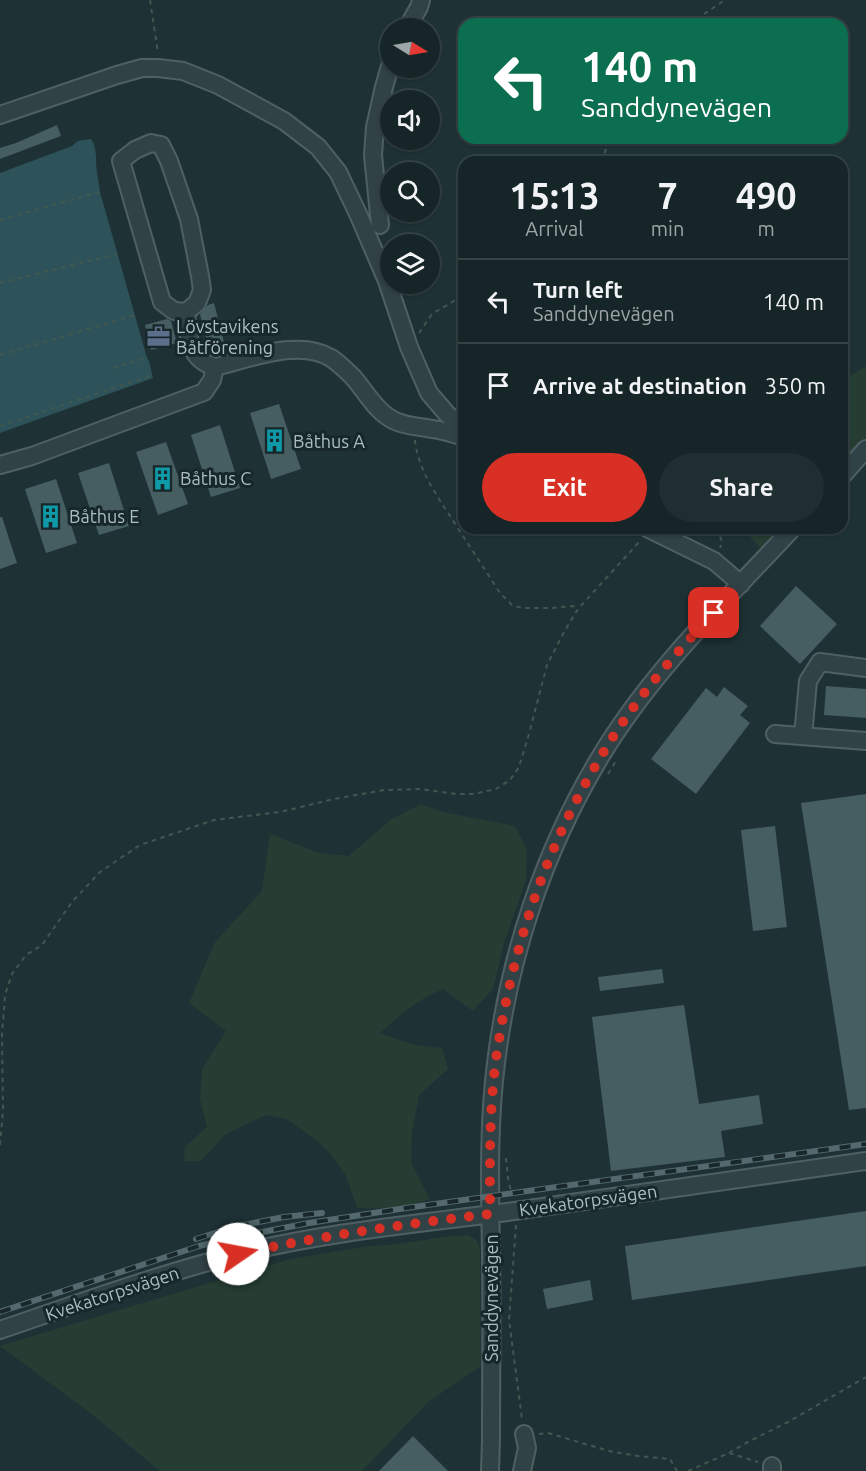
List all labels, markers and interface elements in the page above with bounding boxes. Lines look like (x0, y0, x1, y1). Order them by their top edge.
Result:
north arrow (380, 18, 440, 78)
map controls (380, 18, 440, 294)
icon: left (482, 42, 560, 120)
text: 140 m (581, 43, 698, 90)
button: sound (380, 90, 440, 150)
text: Sanddynevägen (581, 92, 772, 122)
button: search (380, 162, 440, 222)
text: 15:13 (509, 175, 599, 216)
text: 7 (657, 175, 678, 216)
text: 490 (736, 175, 797, 216)
text: Arrival (525, 217, 584, 240)
text: min (651, 217, 684, 240)
text: m (758, 217, 775, 240)
button: layers (380, 234, 440, 294)
text: Turn left (533, 277, 623, 302)
icon: left (482, 285, 515, 318)
text: 140 m (763, 289, 824, 314)
text: Sanddynevägen (533, 302, 675, 325)
place label: Lövstavikens Båtförening (176, 316, 279, 357)
office icon: Lövstavikens Båtförening (145, 323, 171, 349)
icon: arrive (482, 369, 515, 402)
text: Arrive at destination (533, 373, 747, 398)
text: 350 m (765, 373, 826, 398)
building icon: Båthus A (262, 428, 288, 454)
place label: Båthus A (293, 431, 365, 451)
button: Exit (482, 453, 647, 522)
button: Share (659, 453, 824, 522)
building icon: Båthus C (149, 465, 175, 491)
place label: Båthus C (180, 468, 251, 488)
building icon: Båthus E (38, 503, 64, 529)
place label: Båthus E (69, 506, 139, 526)
pin (688, 587, 739, 638)
icon: arrive (697, 596, 730, 629)
street label: Kvekatorpsvägen (518, 1180, 658, 1220)
position arrow (206, 1222, 270, 1286)
street label: Sanddynevägen (481, 1234, 501, 1362)
street label: Kvekatorpsvägen (43, 1262, 181, 1324)

